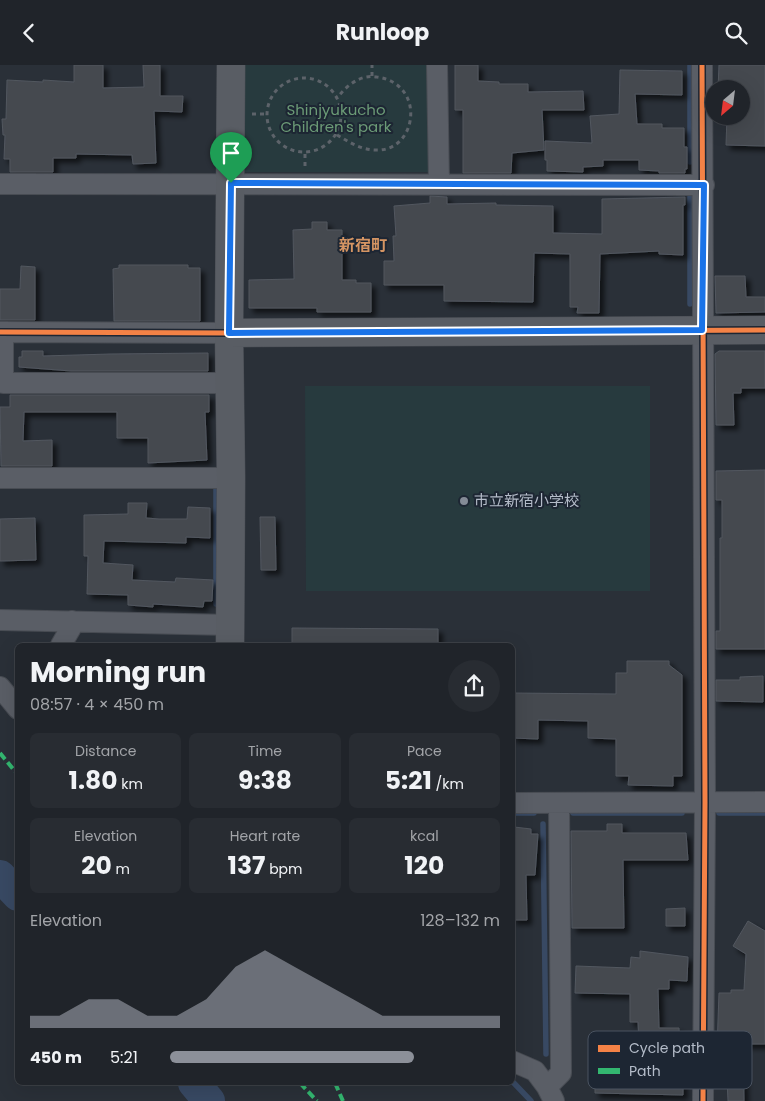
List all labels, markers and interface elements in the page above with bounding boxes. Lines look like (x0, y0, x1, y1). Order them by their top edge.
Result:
text: Runloop (336, 17, 429, 48)
icon: back (15, 19, 43, 47)
icon: search (722, 19, 750, 47)
north arrow (705, 80, 750, 125)
map controls (705, 80, 750, 125)
park label: Shinjyukucho Children's park (280, 99, 392, 137)
pin (210, 132, 252, 183)
icon: arrive (217, 139, 245, 167)
district label: 新宿町 (339, 234, 387, 257)
place label: 市立新宿小学校 (474, 490, 579, 511)
marker: 市立新宿小学校 (458, 495, 470, 507)
text: Morning run (30, 653, 206, 692)
button: share (448, 660, 500, 712)
text: 08:57 · 4 × 450 m (30, 693, 164, 716)
text: Distance (75, 741, 136, 761)
text: Time (248, 741, 282, 761)
text: Pace (407, 741, 442, 761)
text: 1.80 (69, 763, 117, 798)
text: 9:38 (238, 763, 292, 798)
text: 5:21 (385, 763, 432, 798)
text: km (117, 774, 143, 794)
text: /km (432, 774, 464, 794)
text: Elevation (74, 826, 137, 846)
text: Heart rate (230, 826, 300, 846)
text: kcal (410, 826, 439, 846)
text: 20 (81, 848, 112, 883)
text: 137 (227, 848, 265, 883)
text: 120 (404, 848, 444, 883)
text: m (112, 859, 130, 879)
text: bpm (265, 859, 302, 879)
text: Elevation (30, 909, 102, 932)
text: 128–132 m (420, 909, 500, 932)
legend (588, 1031, 752, 1089)
text: Cycle path (629, 1038, 705, 1058)
text: 450 m (30, 1046, 82, 1069)
text: 5:21 (110, 1046, 138, 1069)
text: Path (629, 1061, 661, 1081)

